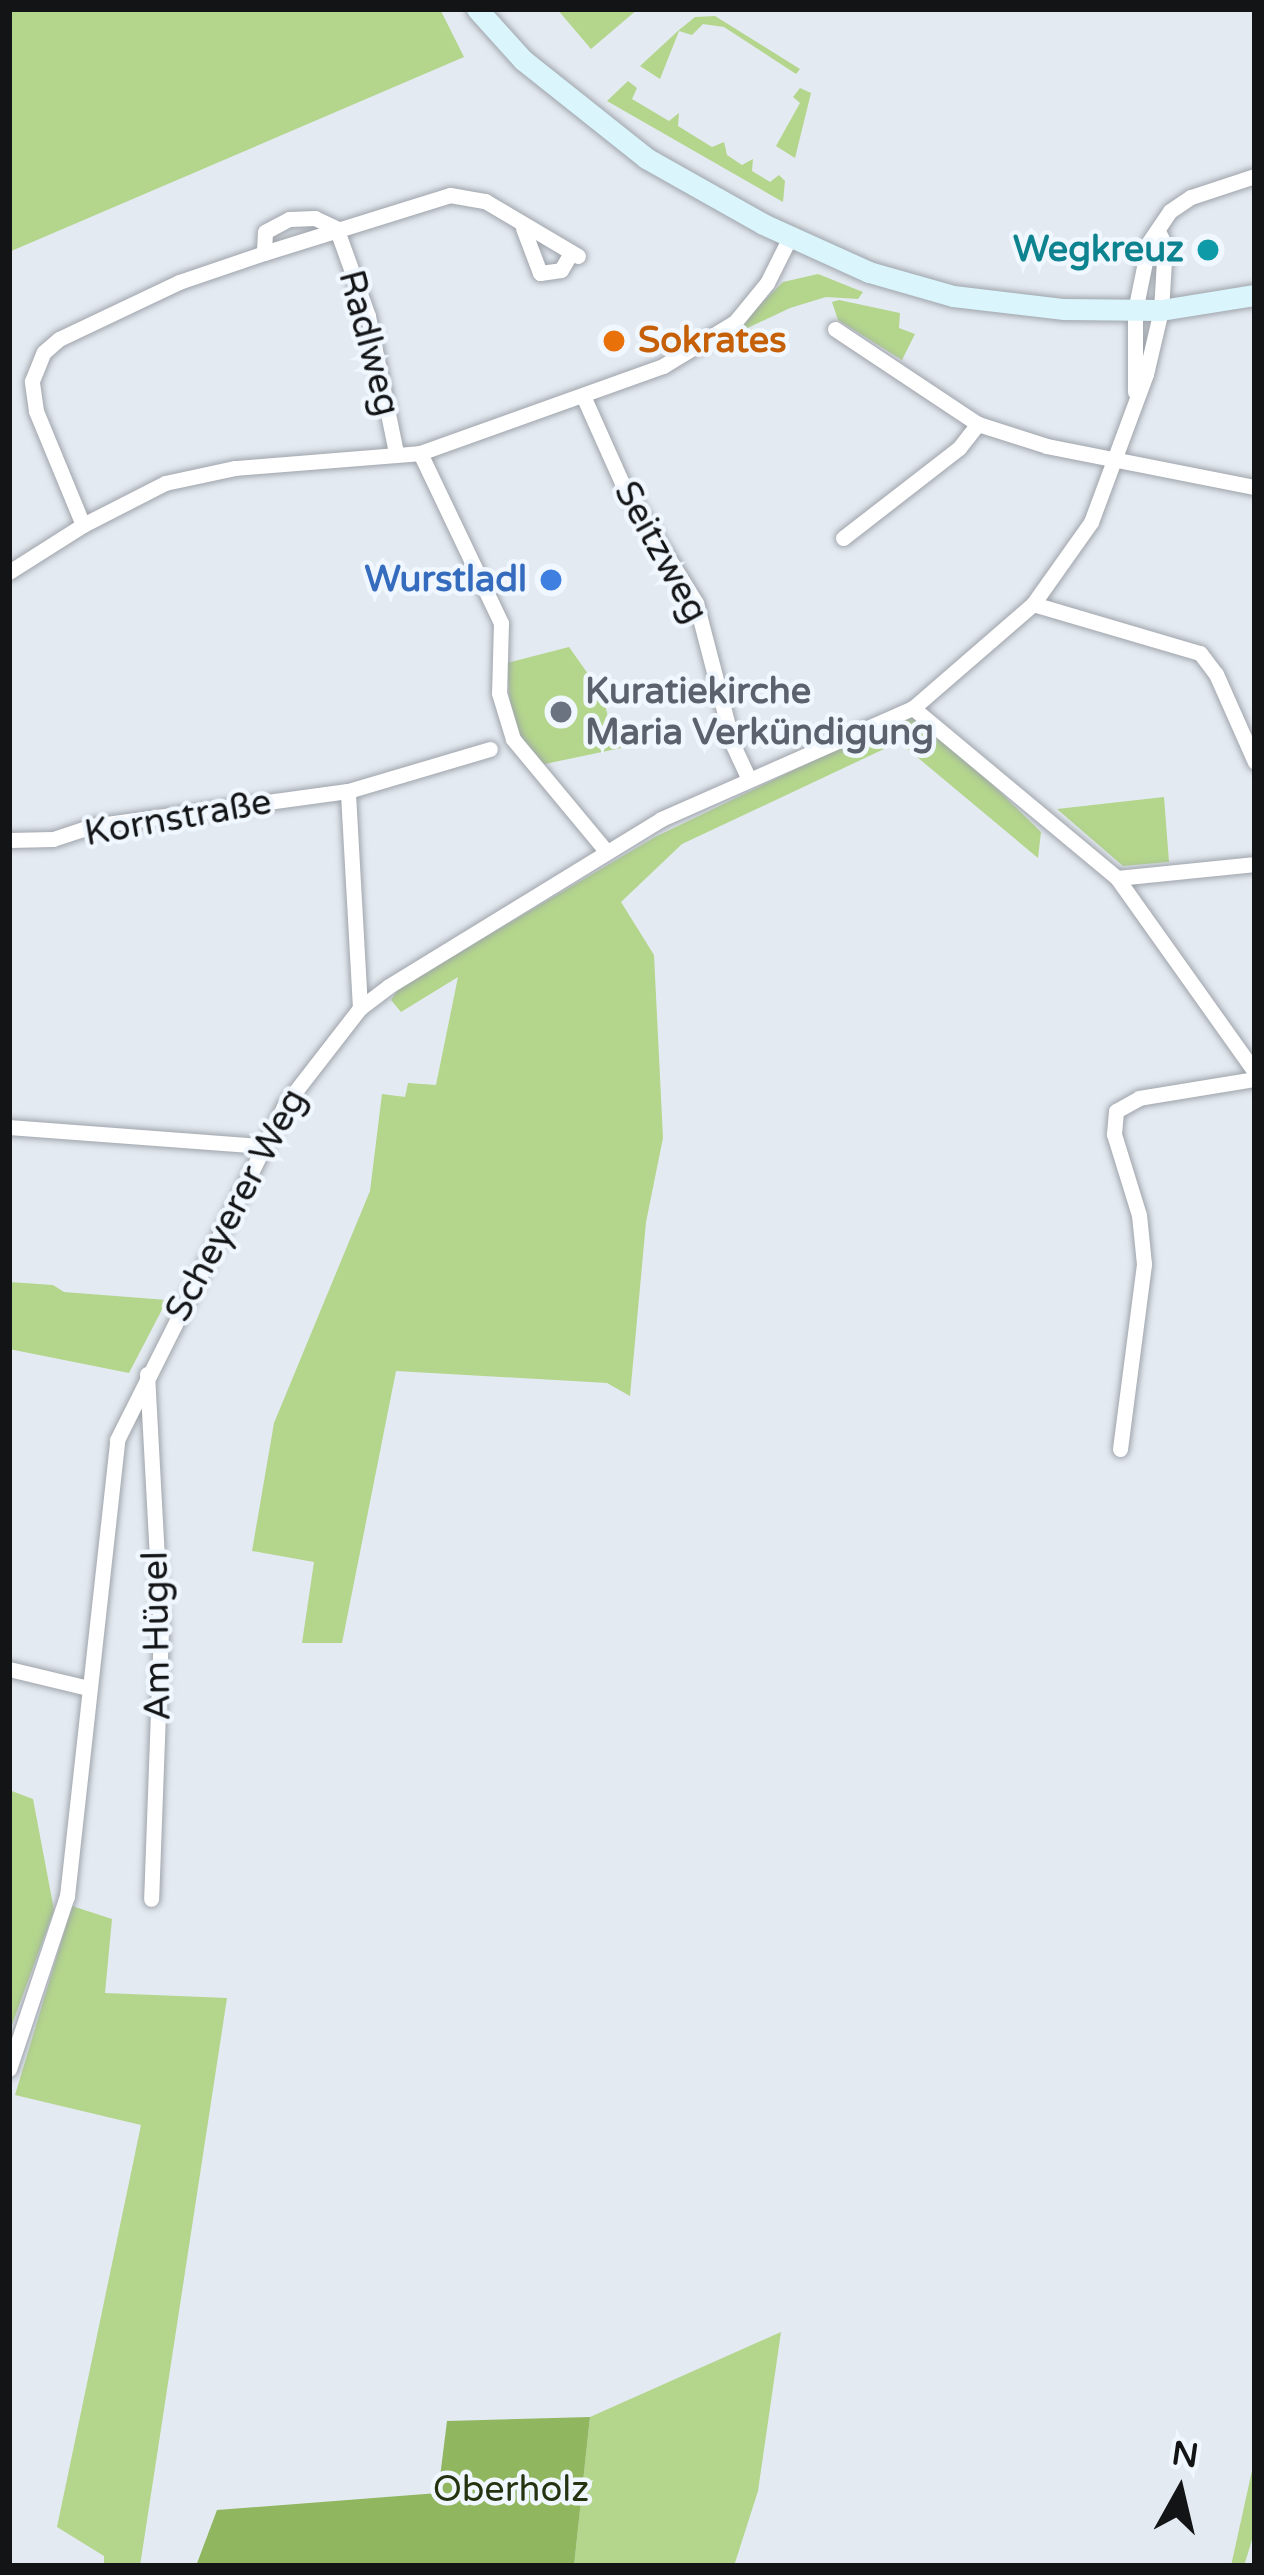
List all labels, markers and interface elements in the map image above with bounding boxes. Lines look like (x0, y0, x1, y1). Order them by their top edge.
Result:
place label: Wegkreuz (1013, 228, 1184, 272)
marker: Wegkreuz (1195, 237, 1221, 263)
street label: Radlweg (329, 265, 409, 421)
place label: Sokrates (638, 319, 786, 363)
marker: Sokrates (601, 328, 627, 354)
street label: Seitzweg (605, 474, 717, 630)
place label: Wurstladl (365, 558, 527, 602)
marker: Wurstladl (538, 567, 564, 593)
place label: Kuratiekirche Maria Verkündigung (585, 669, 934, 754)
marker: Kuratiekirche Maria Verkündigung (548, 699, 574, 725)
street label: Kornstraße (81, 780, 275, 856)
street label: Scheyerer Weg (156, 1081, 316, 1329)
street label: Am Hügel (134, 1551, 180, 1721)
north arrow (1120, 2431, 1240, 2551)
text: N (1169, 2434, 1201, 2476)
park label: Oberholz (433, 2468, 589, 2512)

